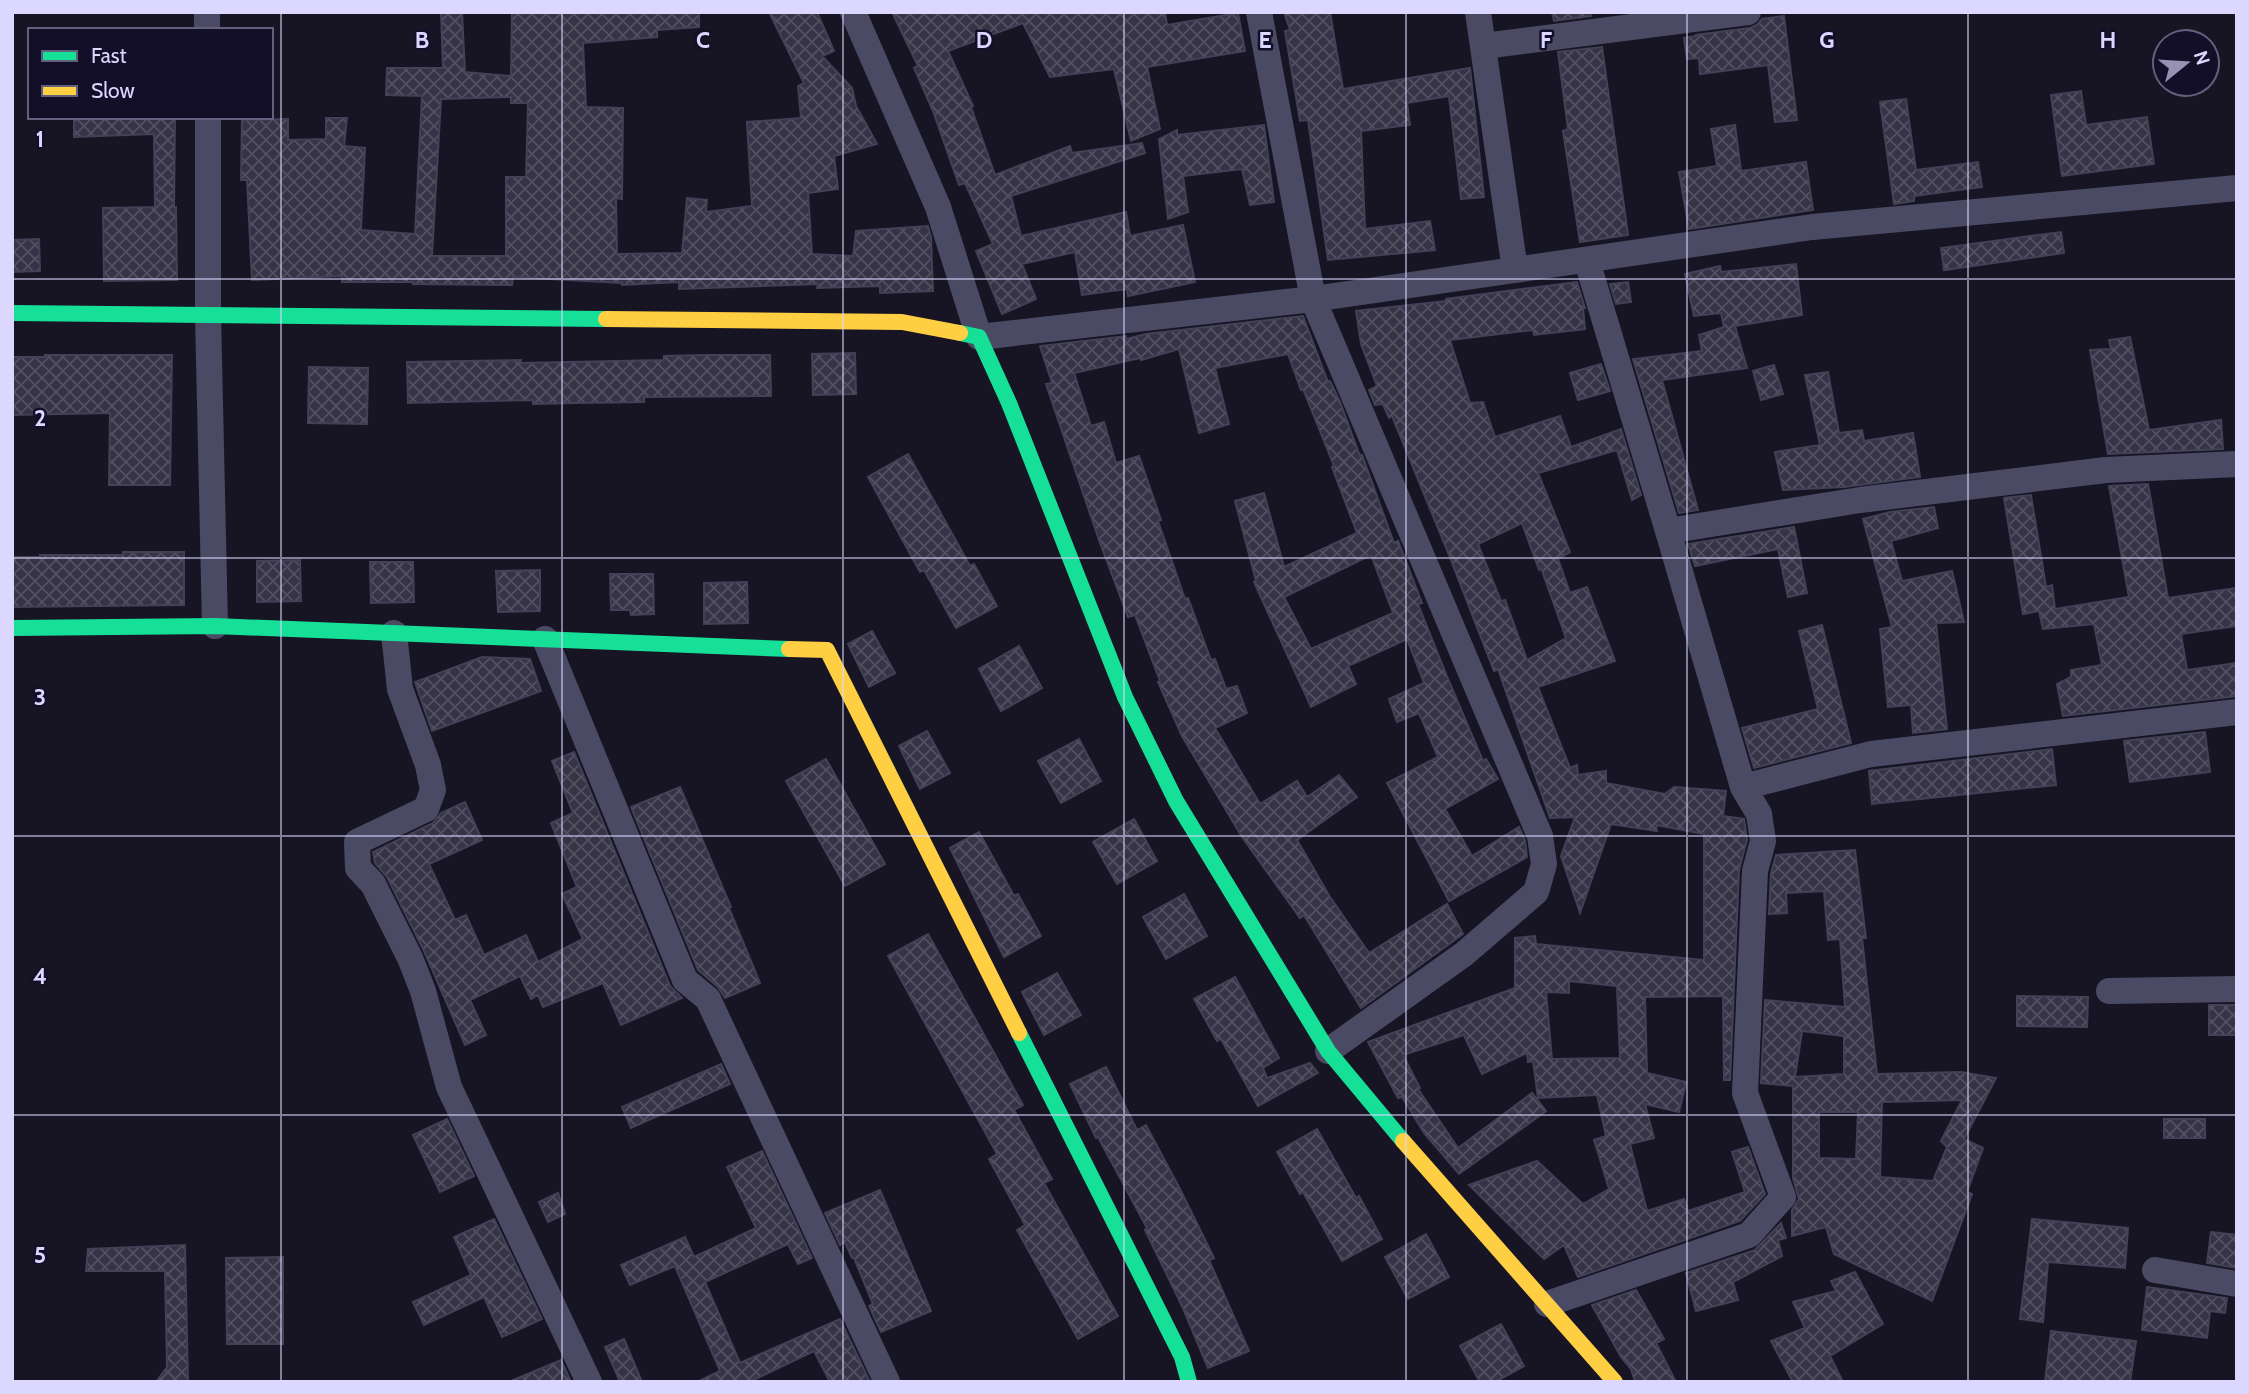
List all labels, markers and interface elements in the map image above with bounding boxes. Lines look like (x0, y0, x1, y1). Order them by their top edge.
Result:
text: B (415, 26, 429, 54)
text: C (696, 26, 710, 54)
text: D (976, 26, 992, 54)
text: E (1258, 26, 1272, 54)
text: F (1540, 26, 1552, 54)
text: G (1819, 26, 1835, 54)
text: H (2100, 26, 2116, 54)
legend (28, 28, 273, 119)
north arrow (2151, 28, 2221, 98)
text: Fast (91, 43, 127, 68)
text: N (2189, 48, 2215, 68)
text: Slow (91, 78, 135, 103)
text: 1 (36, 125, 44, 153)
text: 2 (34, 404, 46, 432)
text: 3 (34, 683, 46, 711)
text: 4 (33, 962, 47, 990)
text: 5 (34, 1241, 46, 1269)

